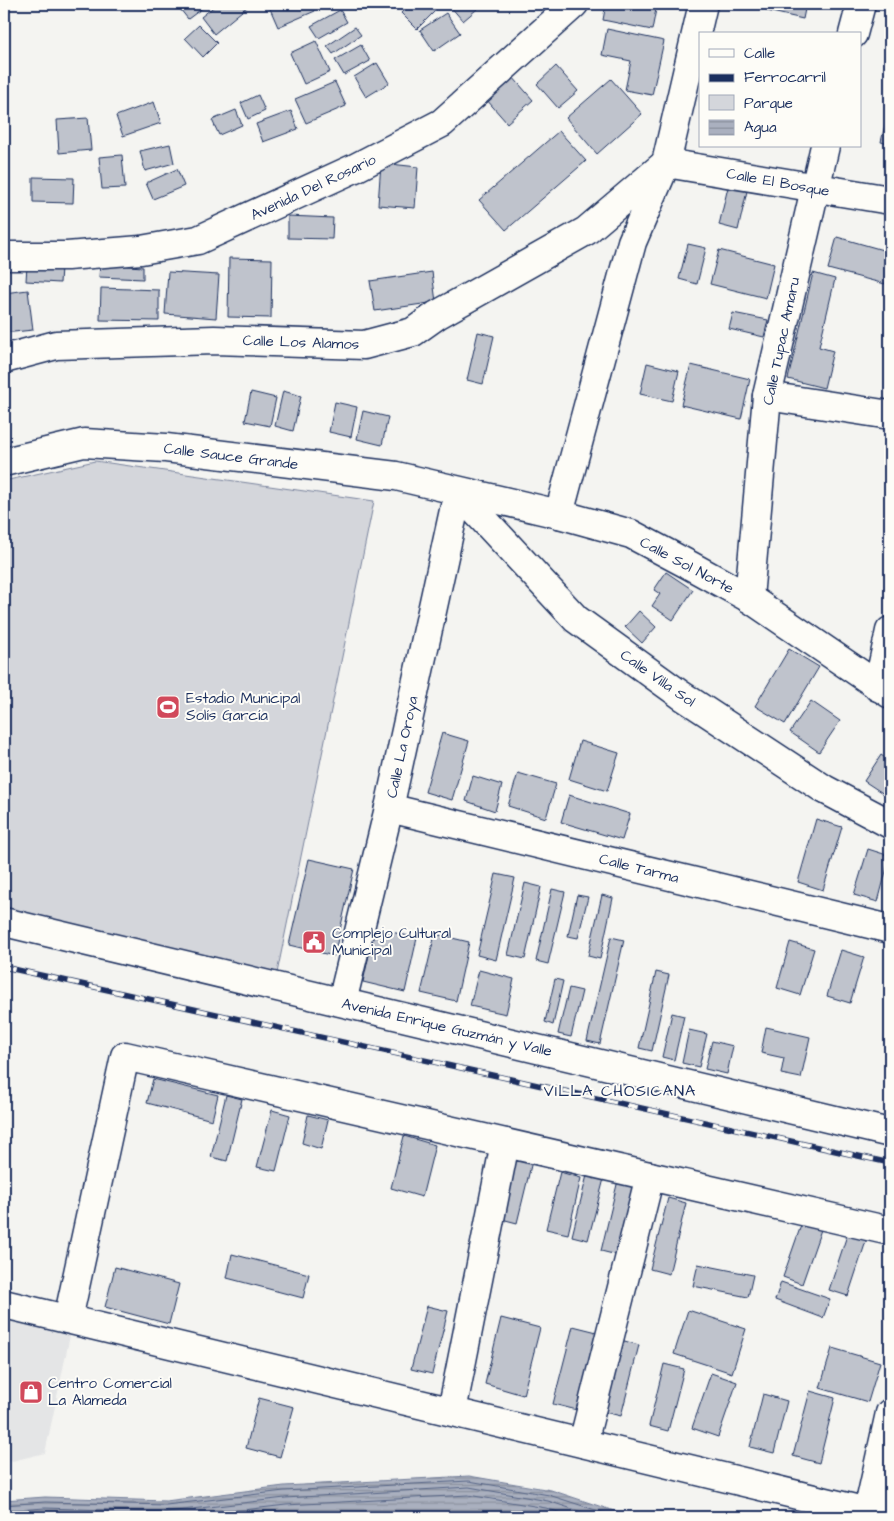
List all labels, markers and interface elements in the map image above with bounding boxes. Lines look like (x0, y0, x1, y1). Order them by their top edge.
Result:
legend (699, 32, 862, 148)
text: Calle (744, 43, 775, 64)
text: Ferrocarril (744, 67, 826, 88)
text: Parque (744, 93, 793, 114)
text: Agua (744, 117, 777, 139)
street label: Avenida Del Rosario (247, 149, 380, 226)
street label: Calle El Bosque (725, 163, 831, 202)
street label: Calle Tupac Amaru (758, 275, 805, 407)
street label: Calle Los Alamos (242, 330, 360, 355)
street label: Calle Sauce Grande (163, 438, 299, 475)
street label: Calle Sol Norte (636, 532, 738, 599)
street label: Calle Villa Sol (616, 645, 700, 712)
place label: Estadio Municipal Solís García (186, 688, 300, 726)
sports icon: Estadio Municipal Solís García (155, 694, 181, 720)
street label: Calle La Oroya (381, 694, 425, 800)
street label: Calle Tarma (597, 848, 681, 889)
place label: Complejo Cultural Municipal (332, 923, 451, 961)
public building icon: Complejo Cultural Municipal (301, 929, 327, 955)
street label: Avenida Enrique Guzmán y Valle (339, 993, 554, 1063)
district label: VILLA CHOSICANA (544, 1080, 696, 1102)
place label: Centro Comercial La Alameda (48, 1373, 172, 1411)
shop icon: Centro Comercial La Alameda (18, 1379, 44, 1405)

